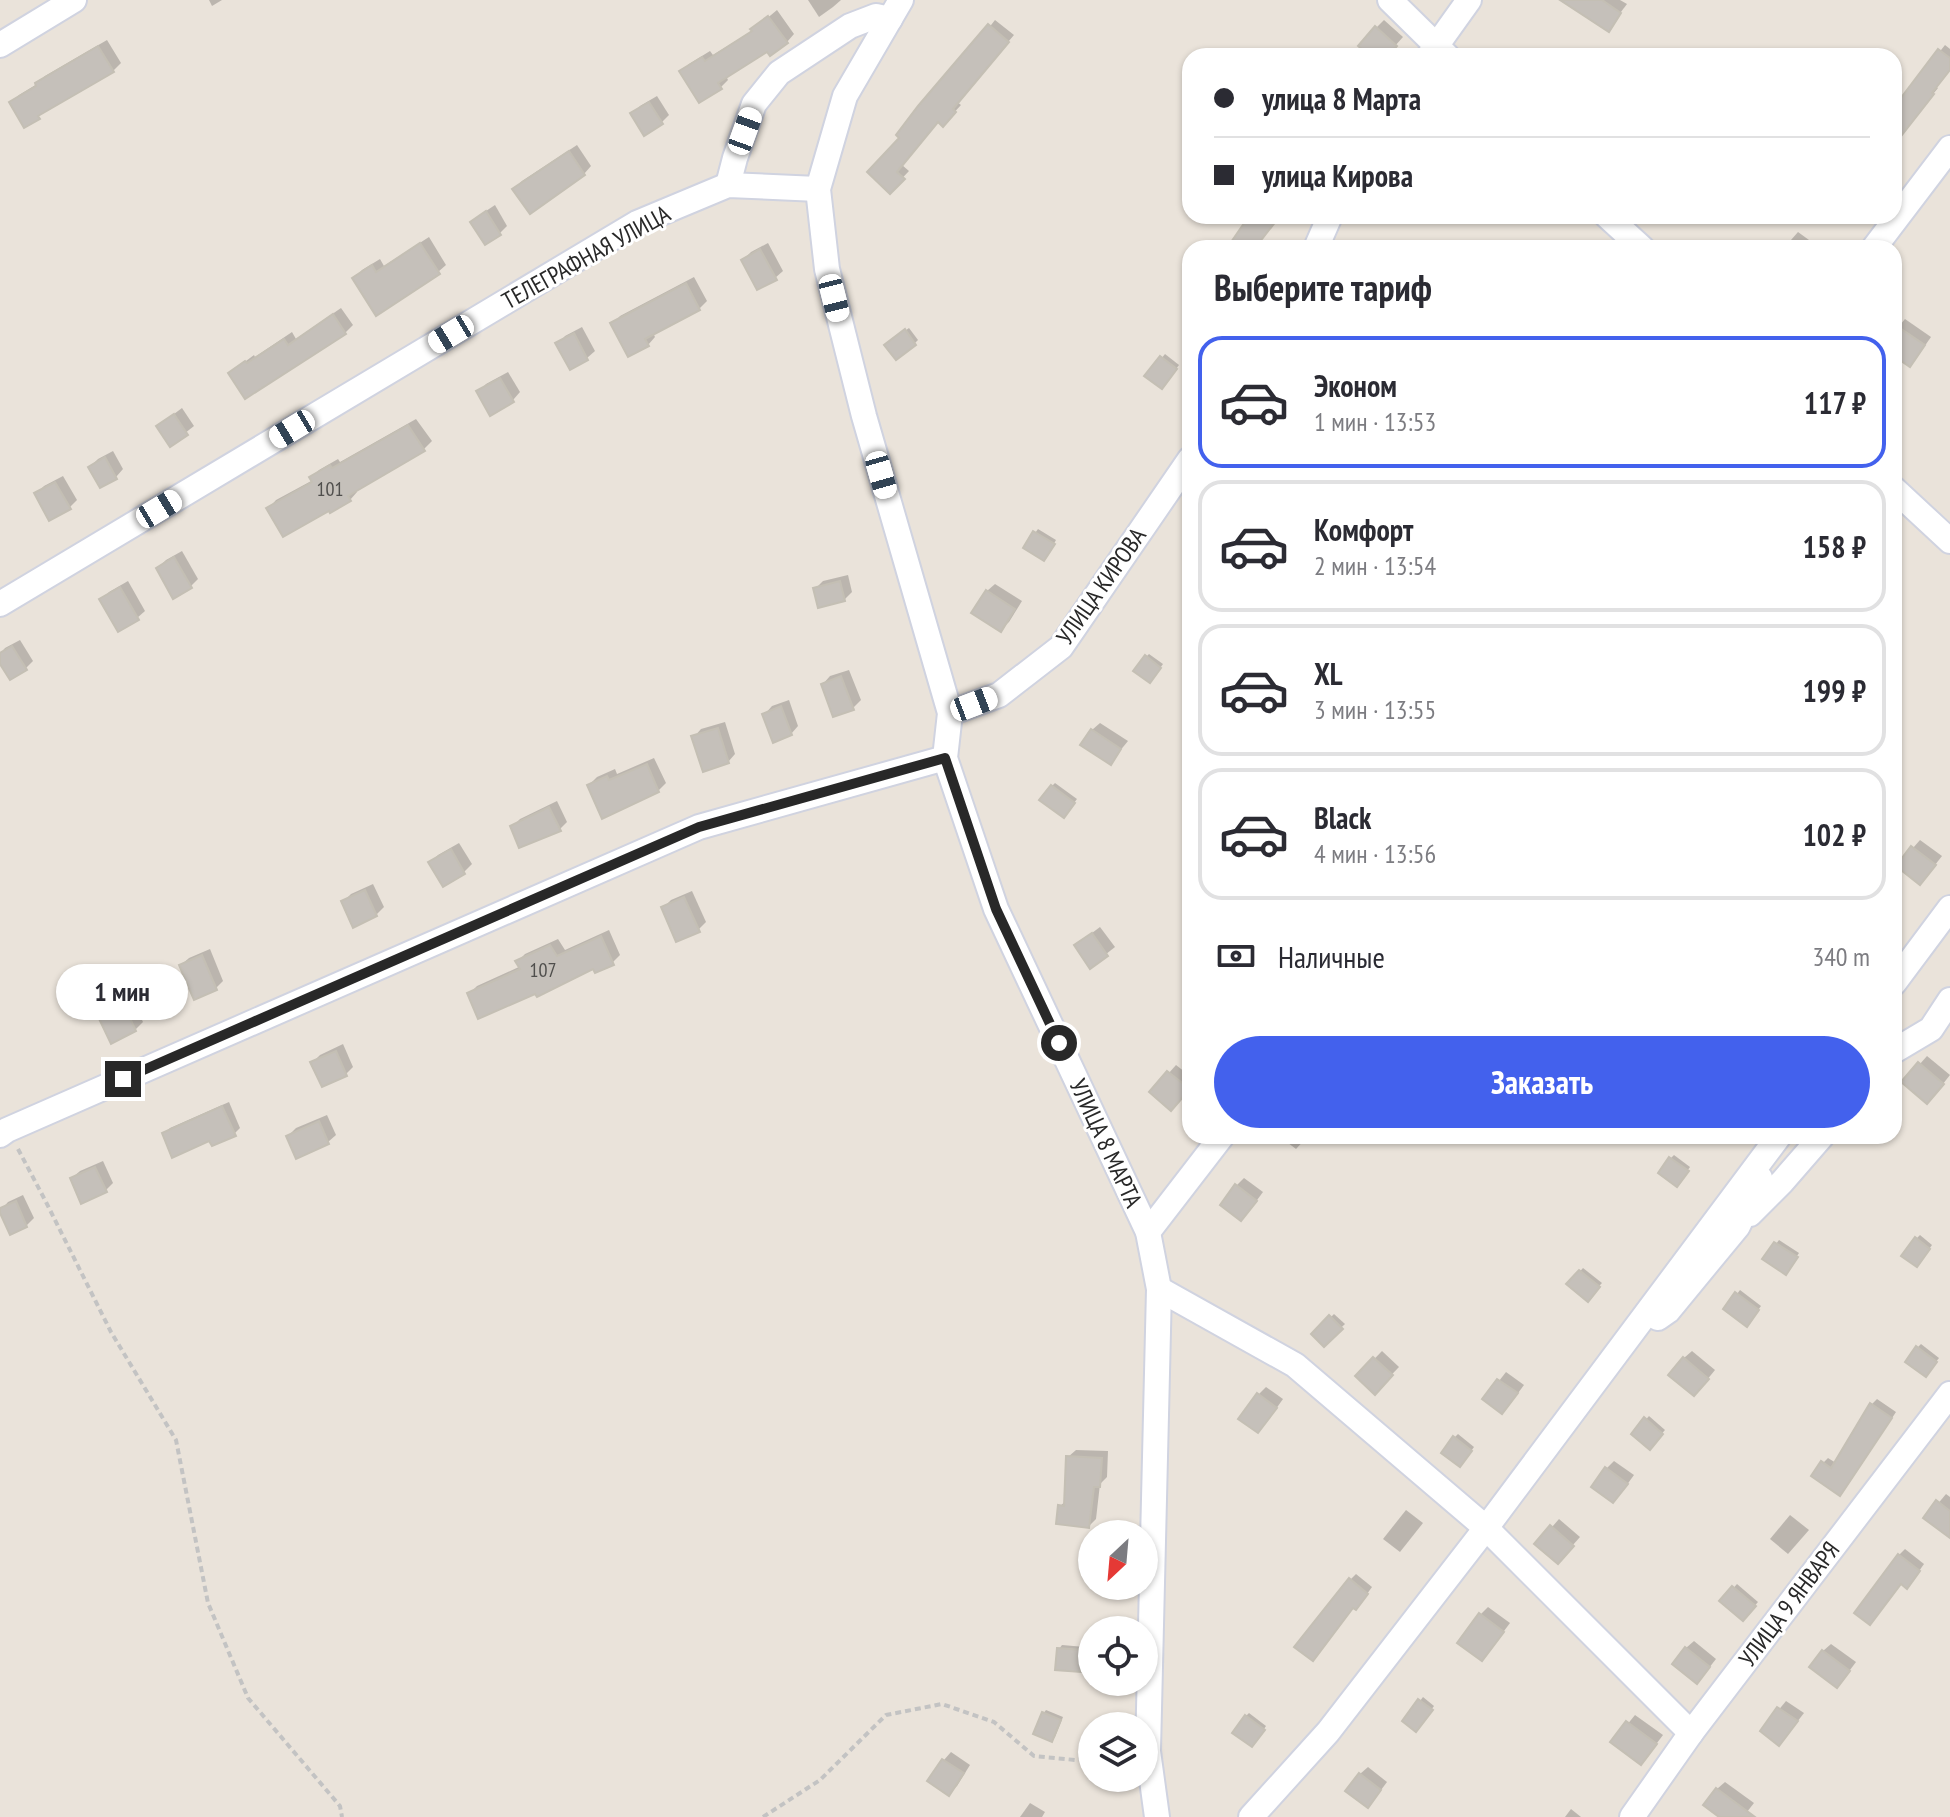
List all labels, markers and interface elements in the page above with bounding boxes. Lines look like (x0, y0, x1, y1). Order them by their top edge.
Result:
text: улица 8 Марта (1262, 79, 1421, 118)
car (726, 104, 764, 158)
text: улица Кирова (1262, 156, 1413, 195)
street label: ТЕЛЕГРАФНАЯ УЛИЦА (496, 198, 676, 316)
text: Выберите тариф (1214, 264, 1432, 311)
car (817, 272, 851, 324)
car (424, 311, 478, 357)
icon: car (1218, 366, 1290, 438)
text: Эконом (1314, 366, 1397, 405)
text: 117 ₽ (1804, 383, 1866, 422)
text: 1 мин · 13:53 (1314, 405, 1436, 438)
car (265, 406, 319, 452)
car (863, 449, 899, 501)
house number: 101 (317, 476, 344, 502)
car (132, 486, 186, 532)
icon: car (1218, 510, 1290, 582)
text: Комфорт (1314, 510, 1413, 549)
street label: УЛИЦА КИРОВА (1049, 521, 1153, 651)
text: 158 ₽ (1802, 527, 1866, 566)
text: 2 мин · 13:54 (1314, 549, 1436, 582)
icon: car (1218, 654, 1290, 726)
text: XL (1314, 654, 1343, 693)
text: 199 ₽ (1802, 671, 1866, 710)
car (947, 684, 1001, 724)
text: 3 мин · 13:55 (1314, 693, 1436, 726)
icon: car (1218, 798, 1290, 870)
text: Black (1314, 798, 1371, 837)
text: 102 ₽ (1802, 815, 1866, 854)
text: 4 мин · 13:56 (1314, 837, 1436, 870)
icon: cash (1214, 934, 1258, 978)
text: Наличные (1278, 937, 1385, 976)
text: 340 m (1812, 940, 1870, 973)
house number: 107 (530, 957, 557, 983)
callout: 1 мин (57, 963, 189, 1019)
text: 1 мин (94, 975, 150, 1008)
route start (1041, 1025, 1077, 1061)
button: Заказать (1214, 1036, 1870, 1128)
route end (105, 1061, 141, 1097)
street label: УЛИЦА 8 МАРТА (1063, 1074, 1150, 1213)
north arrow (1078, 1520, 1158, 1600)
map controls (1078, 1520, 1158, 1792)
street label: УЛИЦА 9 ЯНВАРЯ (1732, 1535, 1846, 1673)
button: locate (1078, 1616, 1158, 1696)
button: layers (1078, 1712, 1158, 1792)

